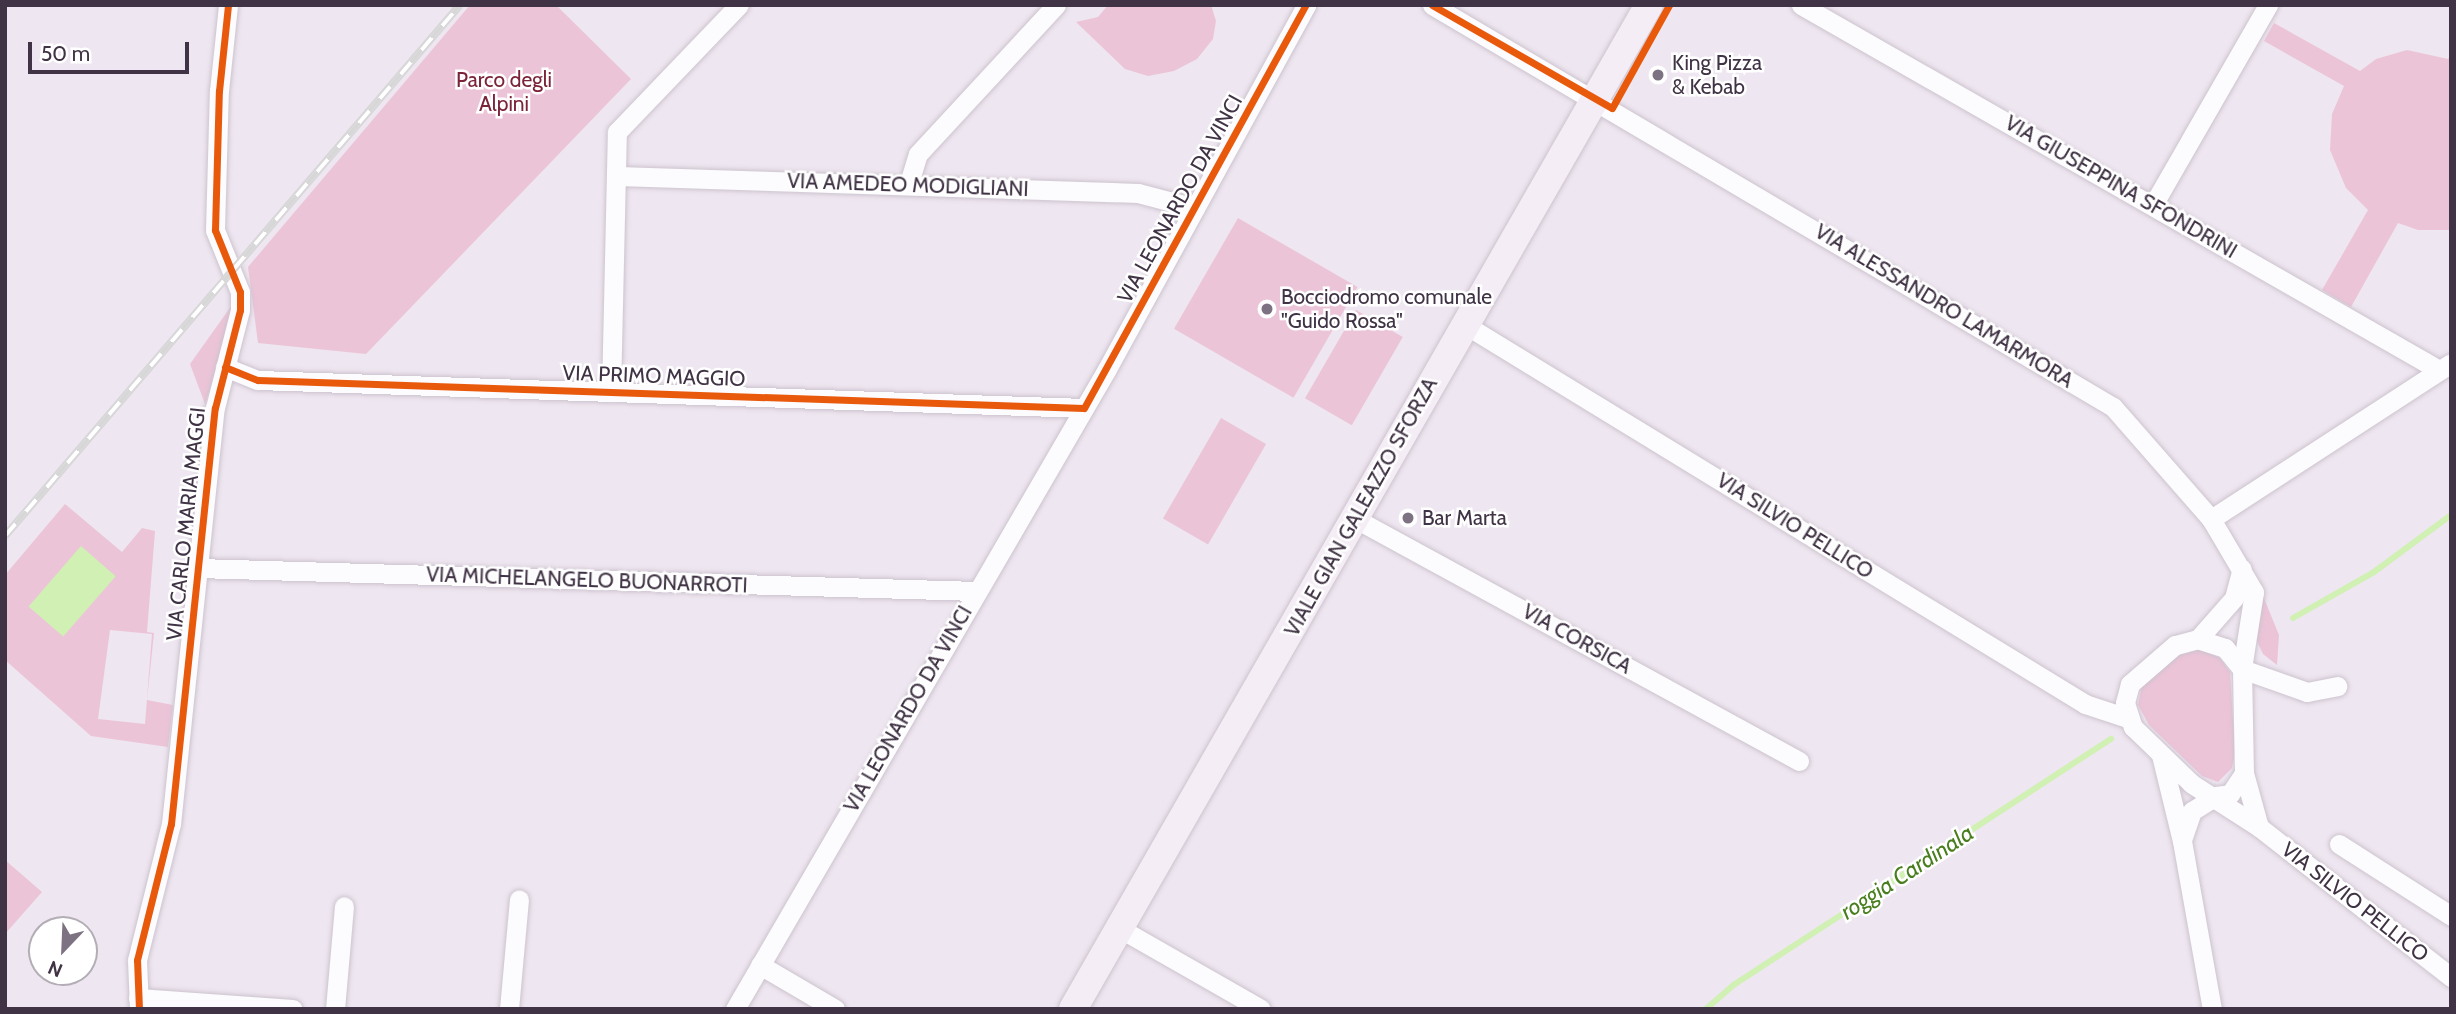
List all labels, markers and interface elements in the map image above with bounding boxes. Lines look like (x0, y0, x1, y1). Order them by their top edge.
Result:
scale bar (32, 28, 192, 72)
text: 50 m (41, 41, 90, 66)
place label: King Pizza & Kebab (1672, 50, 1762, 100)
park label: Parco degli Alpini (456, 67, 552, 117)
marker: King Pizza & Kebab (1650, 67, 1666, 83)
street label: VIA LEONARDO DA VINCI (1112, 90, 1248, 308)
street label: VIA GIUSEPPINA SFONDRINI (2001, 110, 2241, 264)
street label: VIA AMEDEO MODIGLIANI (787, 168, 1029, 202)
street label: VIA ALESSANDRO LAMARMORA (1810, 219, 2078, 393)
place label: Bocciodromo comunale "Guido Rossa" (1281, 284, 1492, 334)
marker: Bocciodromo comunale "Guido Rossa" (1259, 301, 1275, 317)
street label: VIA PRIMO MAGGIO (562, 360, 746, 392)
street label: VIALE GIAN GALEAZZO SFORZA (1279, 373, 1443, 641)
street label: VIA CARLO MARIA MAGGI (161, 406, 211, 642)
street label: VIA SILVIO PELLICO (1712, 468, 1878, 584)
place label: Bar Marta (1422, 505, 1507, 531)
marker: Bar Marta (1400, 510, 1416, 526)
street label: VIA MICHELANGELO BUONARROTI (426, 562, 748, 598)
street label: VIA CORSICA (1518, 599, 1636, 679)
street label: VIA LEONARDO DA VINCI (838, 601, 978, 817)
water label: roggia Cardinala (1835, 819, 1979, 925)
street label: VIA SILVIO PELLICO (2276, 837, 2434, 967)
north arrow (28, 916, 98, 986)
text: N (45, 956, 66, 982)

